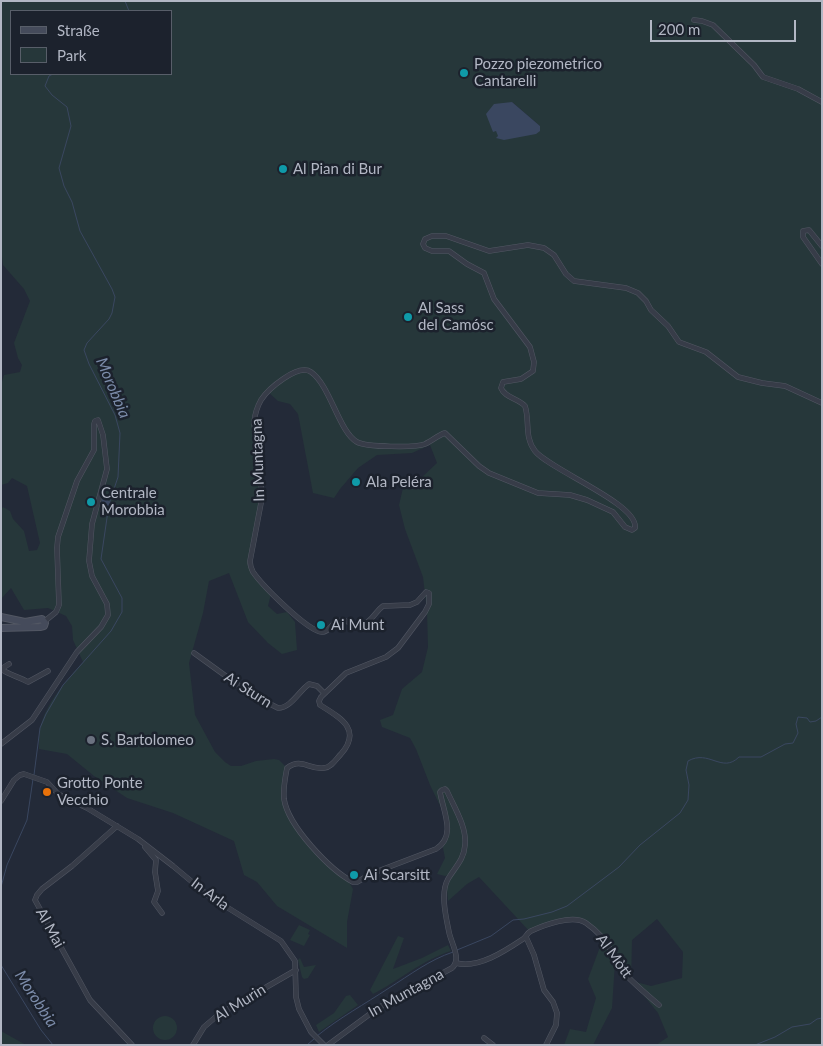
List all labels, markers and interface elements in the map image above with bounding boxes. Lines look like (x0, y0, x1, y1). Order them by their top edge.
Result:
legend (10, 10, 172, 75)
scale bar (653, 10, 799, 42)
text: 200 m (658, 20, 700, 38)
text: Straße (57, 21, 100, 39)
text: Park (57, 46, 86, 64)
place label: Pozzo piezometrico Cantarelli (474, 55, 602, 90)
marker: Pozzo piezometrico Cantarelli (458, 67, 470, 79)
place label: Al Pian di Bur (293, 160, 382, 178)
marker: Al Pian di Bur (277, 163, 289, 175)
place label: Al Sass del Camósc (418, 299, 494, 334)
marker: Al Sass del Camósc (402, 311, 414, 323)
water label: Morobbia (92, 355, 134, 421)
street label: In Muntagna (248, 418, 268, 502)
place label: Ala Peléra (366, 473, 432, 491)
marker: Ala Peléra (350, 476, 362, 488)
place label: Centrale Morobbia (101, 484, 165, 519)
marker: Centrale Morobbia (85, 496, 97, 508)
place label: Ai Munt (331, 616, 384, 634)
marker: Ai Munt (315, 619, 327, 631)
street label: Ai Sturn (221, 668, 275, 712)
place label: S. Bartolomeo (101, 731, 194, 749)
marker: S. Bartolomeo (85, 734, 97, 746)
place label: Grotto Ponte Vecchio (57, 774, 143, 809)
marker: Grotto Ponte Vecchio (41, 786, 53, 798)
place label: Ai Scarsitt (364, 866, 430, 884)
marker: Ai Scarsitt (348, 869, 360, 881)
street label: In Arla (187, 874, 233, 914)
street label: Al Mai (32, 905, 68, 951)
street label: Al Mòtt (592, 931, 636, 981)
street label: In Muntagna (365, 965, 447, 1021)
water label: Morobbia (10, 967, 62, 1031)
street label: Al Murin (211, 980, 269, 1026)

